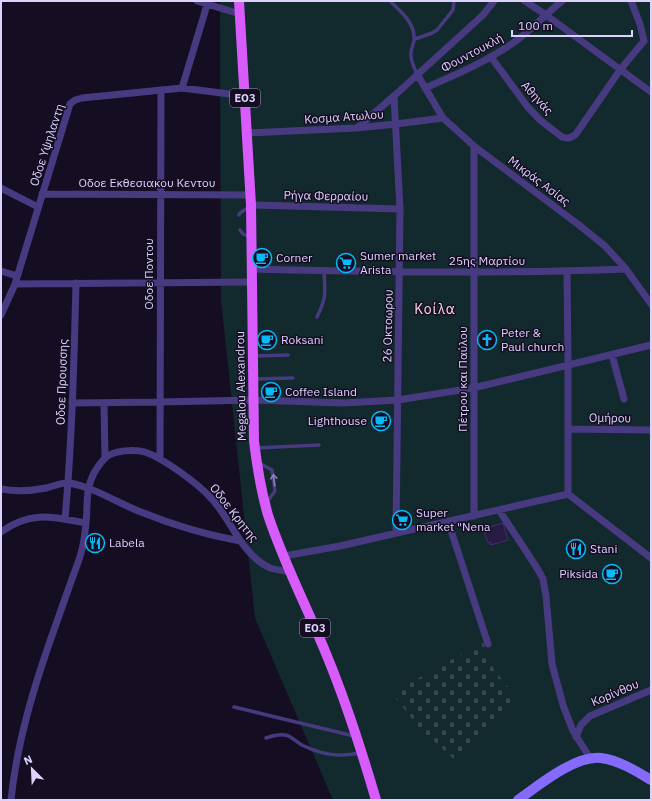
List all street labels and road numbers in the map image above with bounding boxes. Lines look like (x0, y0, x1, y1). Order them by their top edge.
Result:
street label: Φουντουκλή (438, 30, 505, 75)
street label: Αθηνάς (518, 78, 557, 118)
road number: ΕΟ3 (230, 89, 260, 107)
street label: Oδοε Υψηλαντη (26, 102, 67, 188)
street label: Κοσμα Ατωλου (304, 106, 384, 127)
street label: Μικράς Ασίας (505, 152, 574, 209)
street label: Oδοε Εκθεσιακου Κεντου (78, 175, 216, 190)
street label: Ρήγα Φερραίου (283, 187, 369, 204)
street label: Oδοε Ποντου (141, 238, 156, 310)
street label: 25ης Μαρτίου (449, 253, 525, 268)
street label: 26 Οκτοωρου (379, 289, 396, 363)
street label: Πέτρου και Παύλου (455, 326, 470, 432)
street label: Megalou Alexandrou (232, 331, 249, 441)
street label: Oδοε Προυσσης (53, 338, 71, 425)
street label: Ομήρου (589, 410, 631, 425)
street label: Oδοε Κρητης (207, 480, 262, 545)
road number: ΕΟ3 (300, 619, 330, 637)
street label: Κορίνθου (589, 676, 641, 709)

